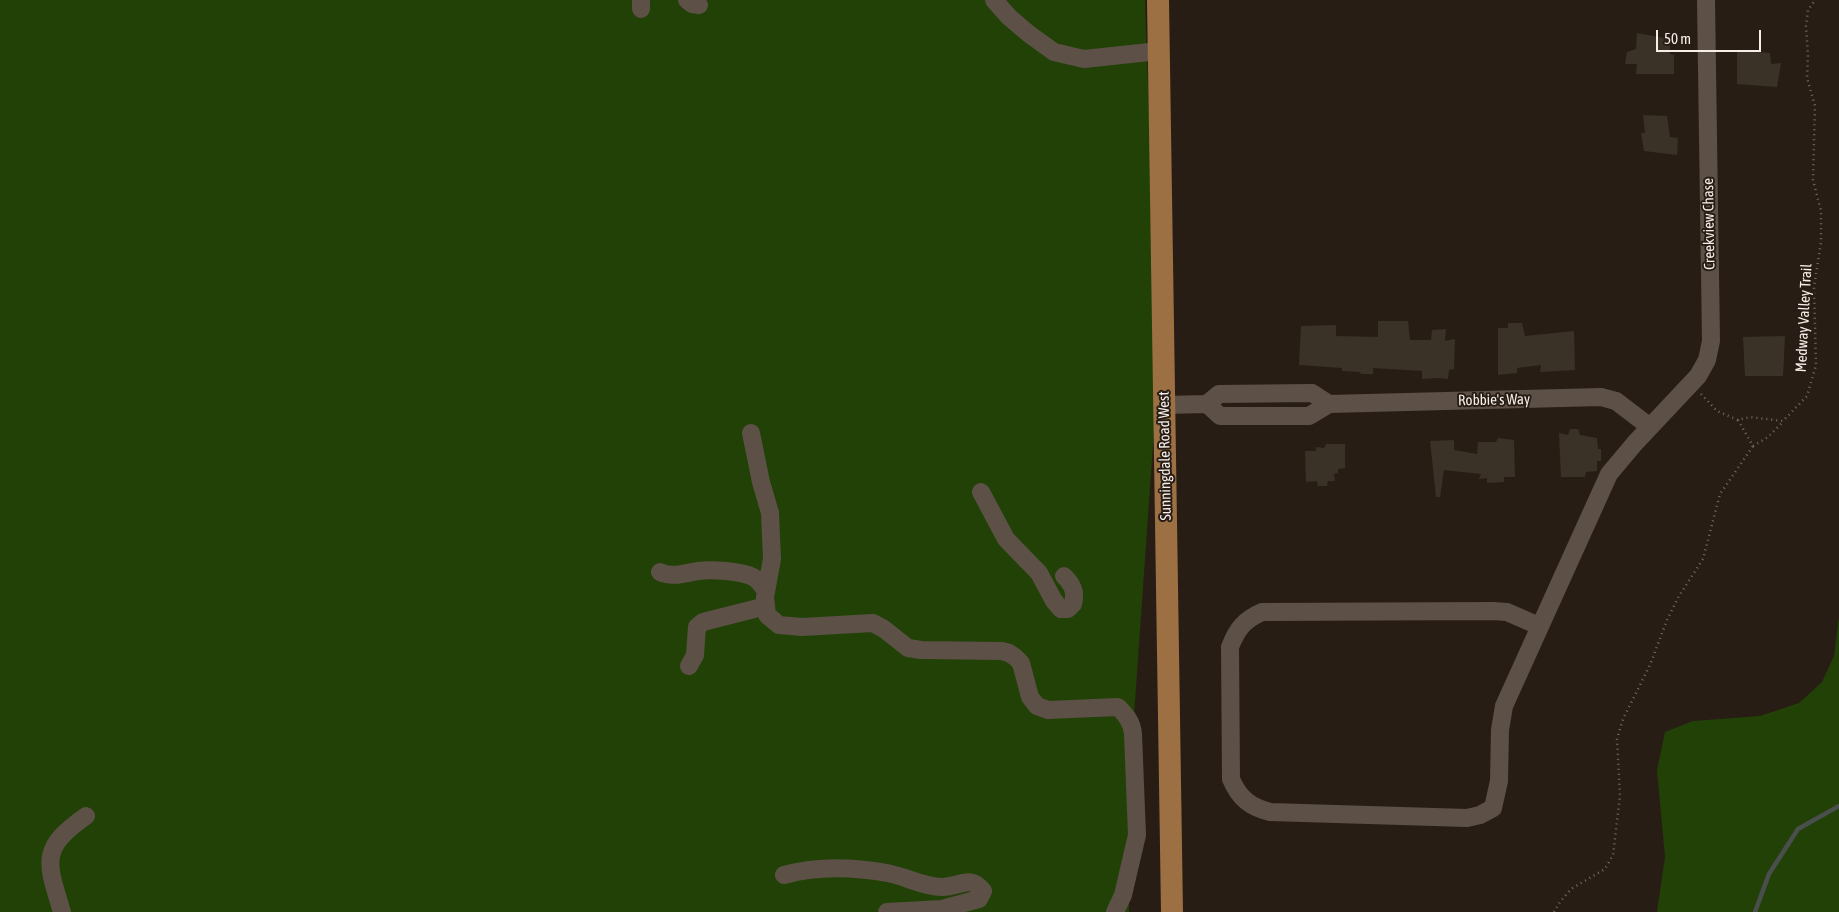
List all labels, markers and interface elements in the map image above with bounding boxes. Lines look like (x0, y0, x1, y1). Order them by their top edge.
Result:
scale bar (1659, 20, 1764, 52)
text: 50 m (1664, 30, 1691, 47)
street label: Creekview Chase (1699, 178, 1719, 270)
street label: Medway Valley Trail (1792, 263, 1816, 373)
street label: Robbie's Way (1458, 390, 1530, 410)
street label: Sunningdale Road West (1155, 391, 1175, 521)

